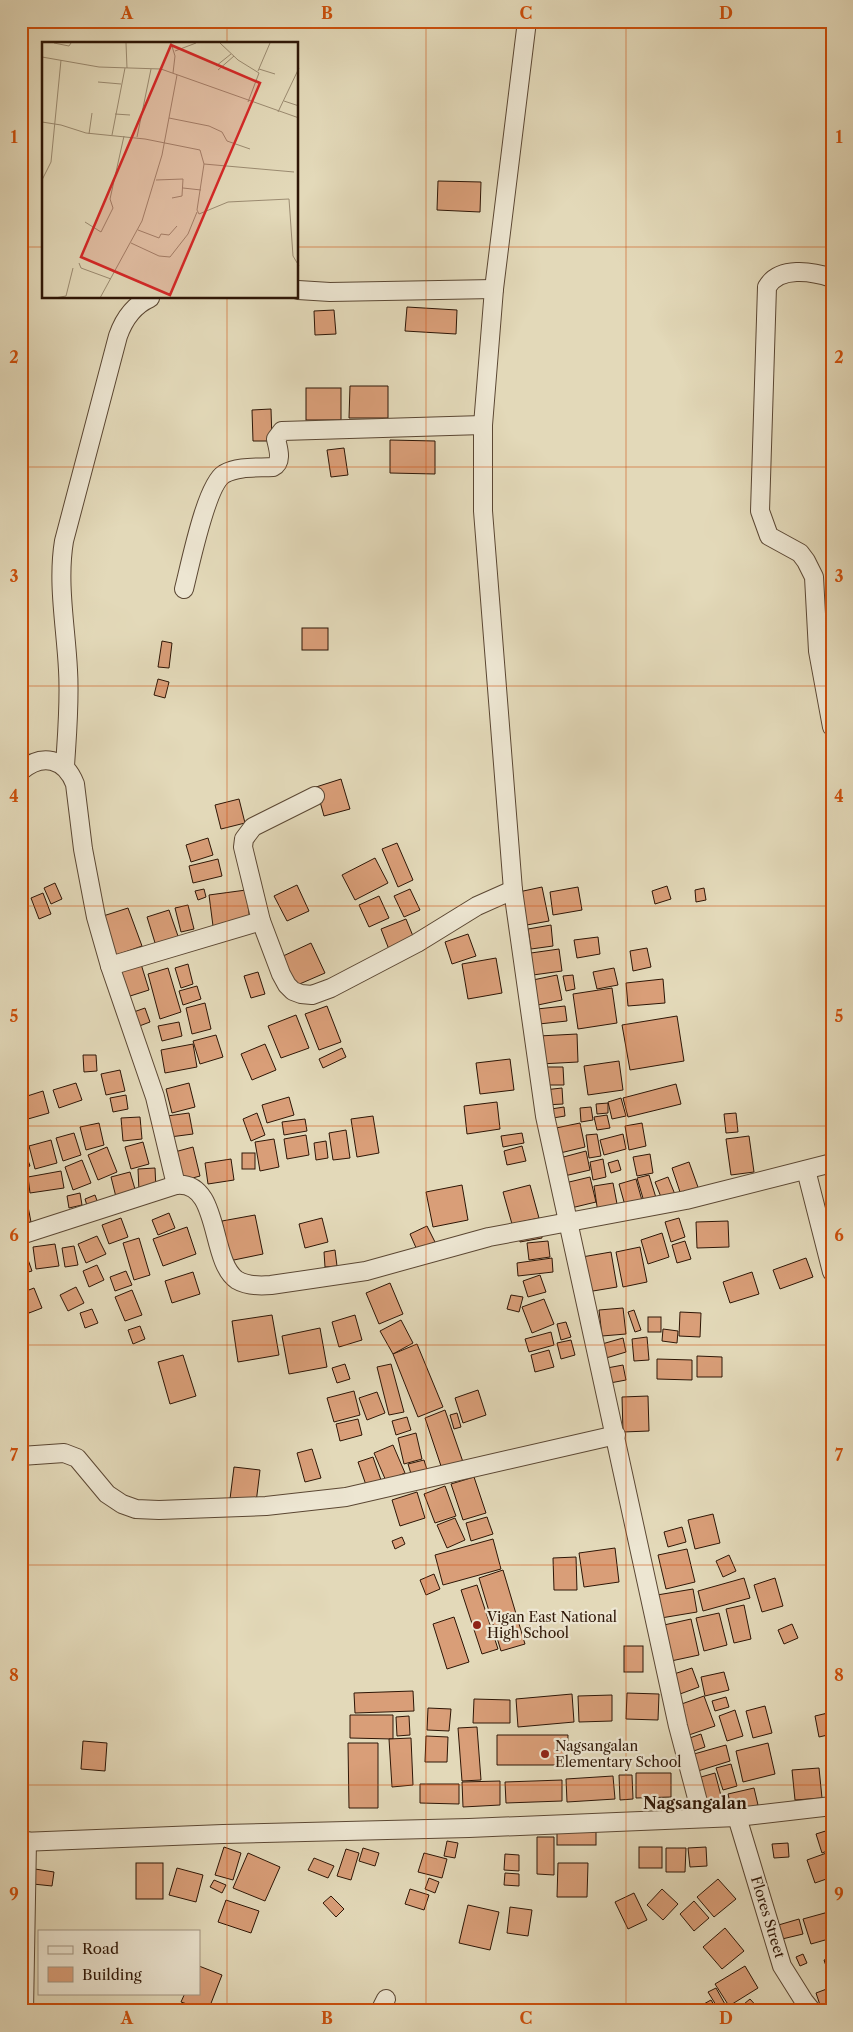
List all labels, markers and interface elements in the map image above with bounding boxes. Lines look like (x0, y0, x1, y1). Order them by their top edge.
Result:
text: A (120, 3, 134, 23)
text: B (321, 3, 333, 23)
text: C (520, 3, 532, 23)
text: D (719, 3, 733, 23)
inset map (42, 42, 299, 299)
text: 1 (10, 127, 18, 147)
text: 1 (835, 127, 843, 147)
text: 2 (9, 347, 19, 367)
text: 2 (834, 347, 844, 367)
text: 3 (9, 566, 19, 586)
text: 3 (834, 566, 844, 586)
text: 4 (9, 786, 19, 806)
text: 4 (834, 786, 844, 806)
text: 5 (10, 1006, 19, 1026)
text: 5 (835, 1006, 844, 1026)
text: 6 (9, 1225, 19, 1245)
text: 6 (834, 1225, 844, 1245)
text: 7 (10, 1445, 19, 1465)
text: 7 (835, 1445, 844, 1465)
place label: Vigan East National High School (486, 1608, 617, 1642)
marker: Vigan East National High School (471, 1619, 483, 1631)
text: 8 (9, 1665, 19, 1685)
text: 8 (834, 1665, 844, 1685)
place label: Nagsangalan Elementary School (555, 1737, 681, 1771)
marker: Nagsangalan Elementary School (539, 1748, 551, 1760)
district label: Nagsangalan (643, 1793, 747, 1813)
street label: Flores Street (747, 1874, 789, 1960)
text: 9 (9, 1884, 19, 1904)
text: 9 (834, 1884, 844, 1904)
legend (38, 1930, 200, 1994)
text: Road (82, 1939, 119, 1958)
text: Building (82, 1965, 142, 1984)
text: A (120, 2008, 134, 2028)
text: B (321, 2008, 333, 2028)
text: C (520, 2008, 532, 2028)
text: D (719, 2008, 733, 2028)

